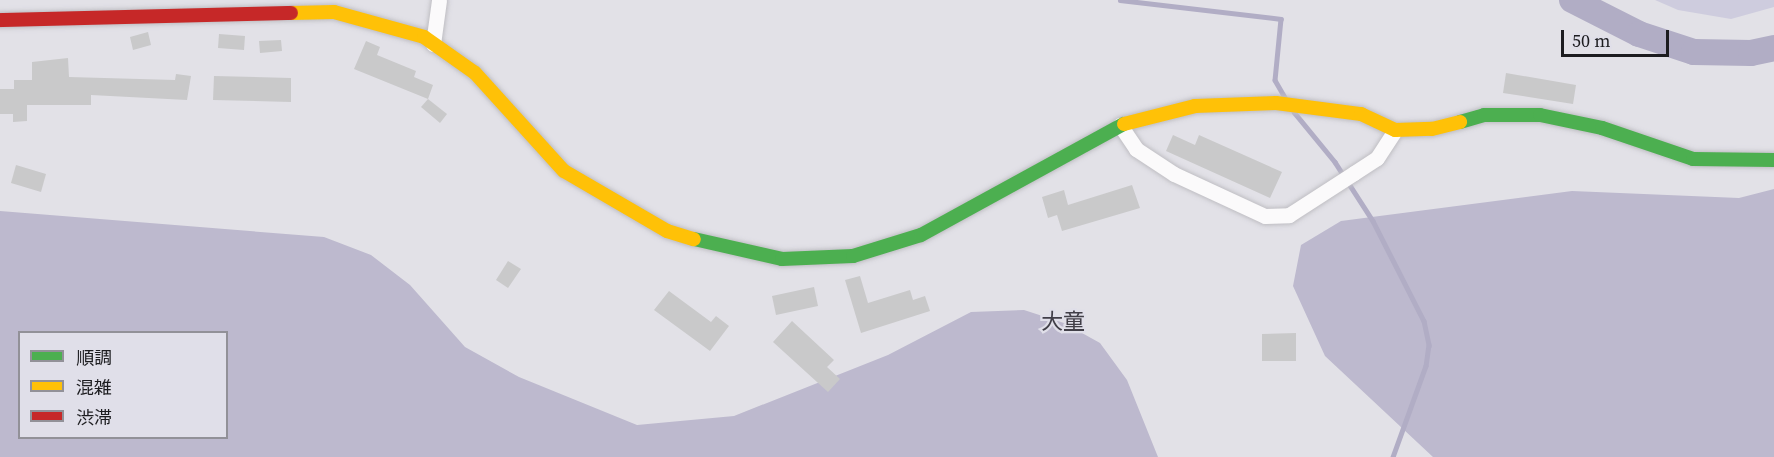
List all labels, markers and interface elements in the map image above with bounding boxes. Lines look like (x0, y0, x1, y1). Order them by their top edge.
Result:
scale bar (1564, 18, 1672, 56)
text: 50 m (1572, 28, 1610, 53)
district label: 大童 (1041, 309, 1085, 335)
legend (18, 331, 228, 439)
text: 順調 (76, 345, 112, 370)
text: 混雑 (76, 375, 112, 400)
text: 渋滞 (76, 405, 112, 430)

